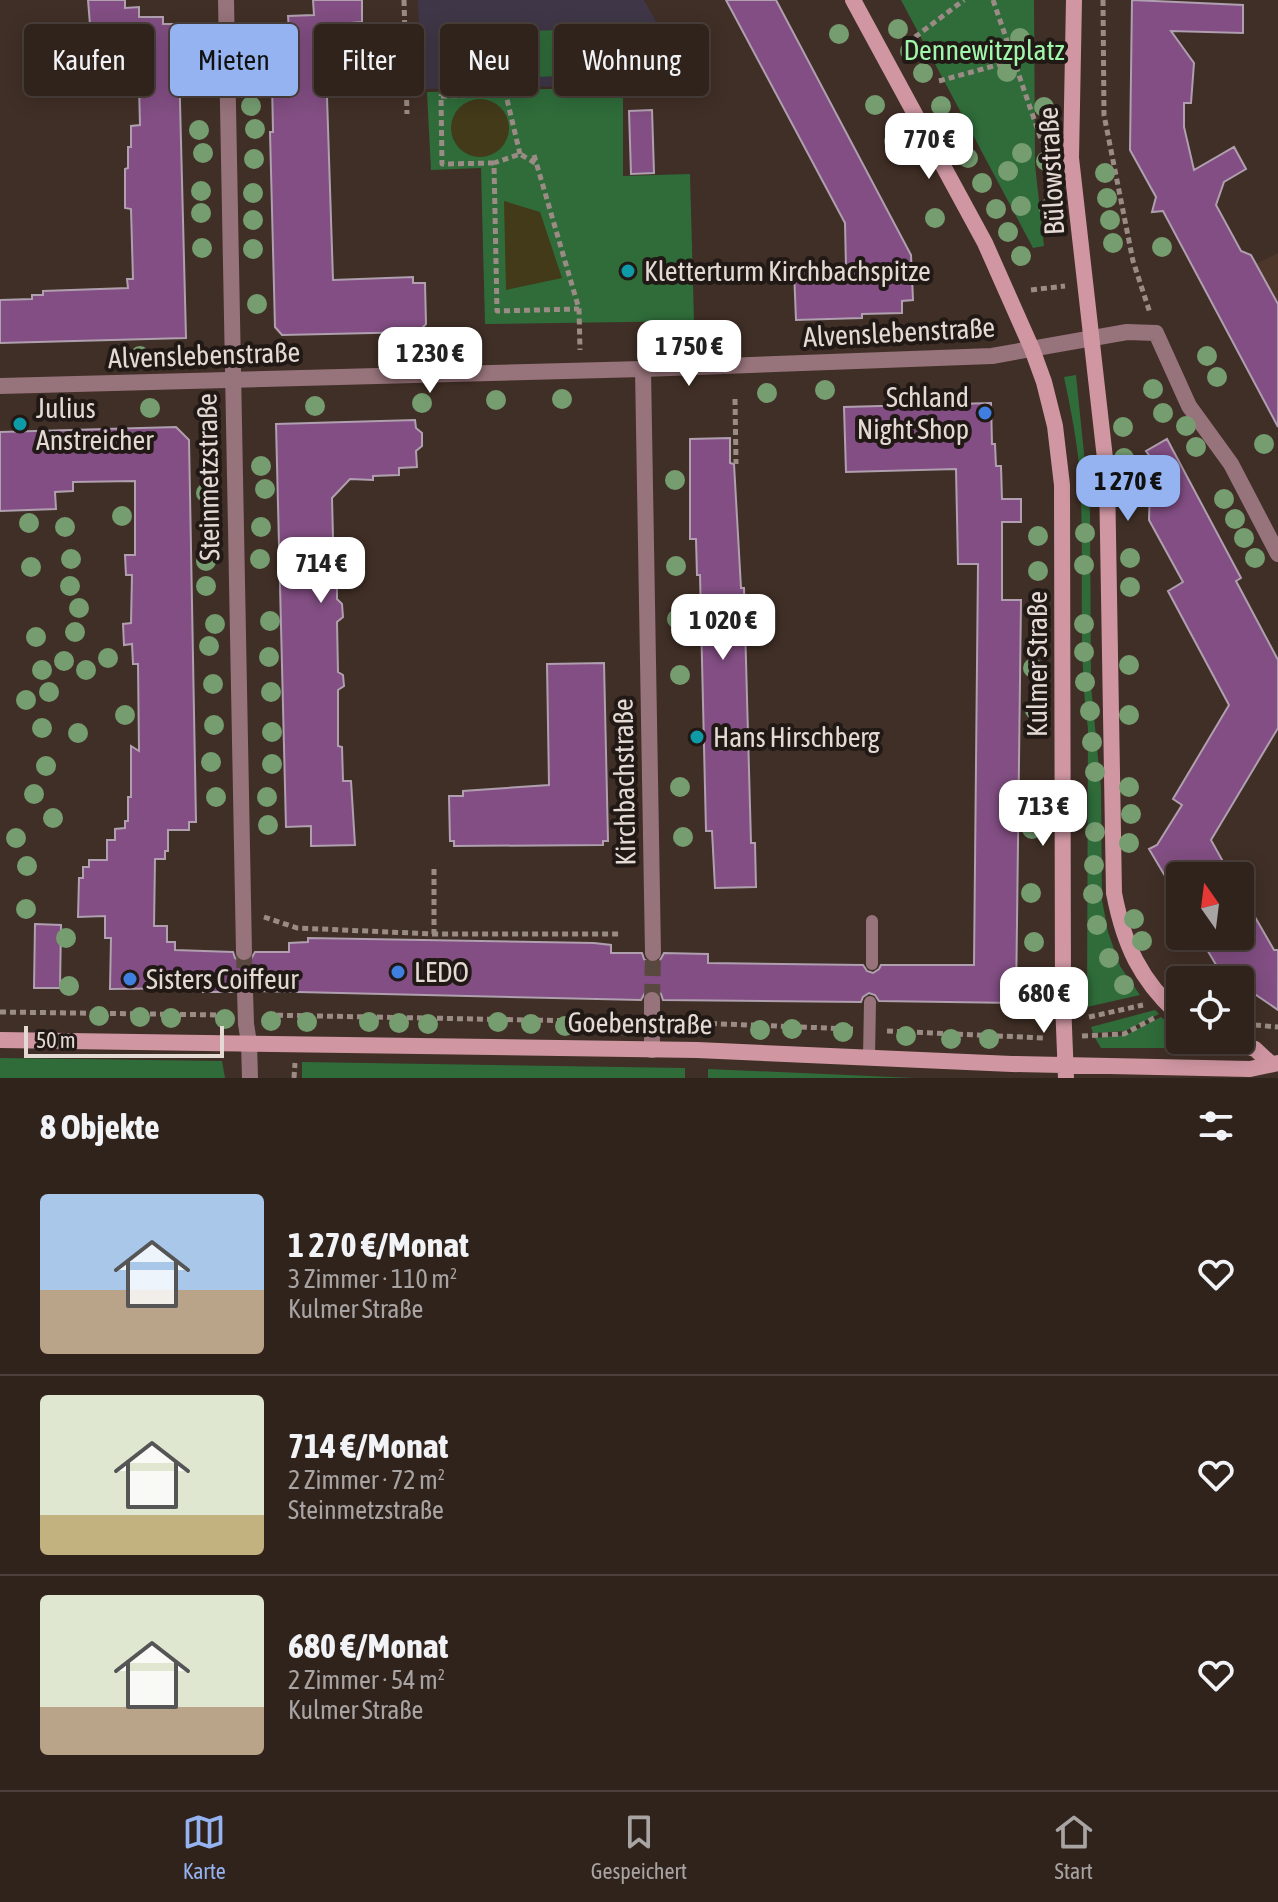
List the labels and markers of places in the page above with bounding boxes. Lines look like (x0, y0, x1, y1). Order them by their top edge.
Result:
pin: 770 € (873, 113, 985, 181)
place label: Kletterturm Kirchbachspitze (644, 255, 931, 287)
marker: Kletterturm Kirchbachspitze (619, 262, 637, 280)
pin: 1 750 € (615, 320, 763, 388)
pin: 1 230 € (356, 327, 504, 395)
place label: Schland Night Shop (857, 381, 969, 445)
place label: Julius Anstreicher (36, 392, 154, 456)
marker: Schland Night Shop (976, 404, 994, 422)
marker: Julius Anstreicher (11, 415, 29, 433)
pin: 1 270 € (1054, 455, 1202, 523)
pin: 714 € (265, 537, 377, 605)
pin: 1 020 € (649, 594, 797, 662)
place label: Hans Hirschberg (713, 721, 880, 753)
marker: Hans Hirschberg (688, 728, 706, 746)
pin: 713 € (987, 780, 1099, 848)
place label: LEDO (414, 956, 469, 988)
place label: Sisters Coiffeur (146, 963, 299, 995)
marker: LEDO (389, 963, 407, 981)
pin: 680 € (988, 967, 1100, 1035)
marker: Sisters Coiffeur (121, 970, 139, 988)

